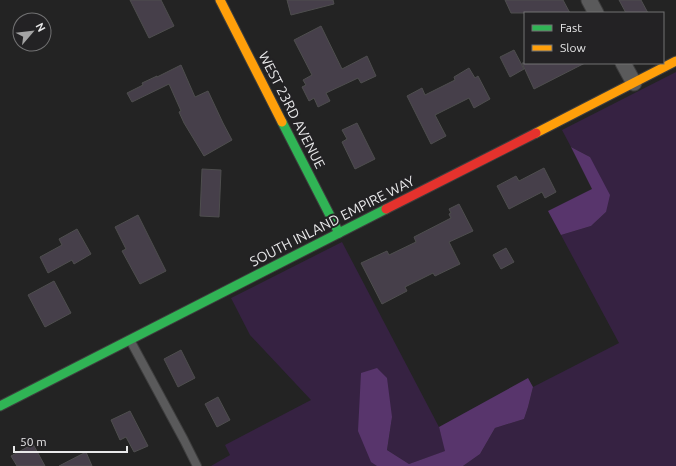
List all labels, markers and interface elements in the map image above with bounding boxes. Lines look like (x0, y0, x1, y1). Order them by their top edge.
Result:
north arrow (12, 12, 52, 52)
legend (524, 12, 664, 64)
text: N (34, 21, 48, 34)
text: Fast (560, 21, 582, 34)
text: Slow (560, 41, 586, 54)
street label: WEST 23RD AVENUE (256, 49, 329, 171)
street label: SOUTH INLAND EMPIRE WAY (247, 172, 417, 270)
scale bar (14, 428, 127, 454)
text: 50 m (20, 435, 47, 448)

